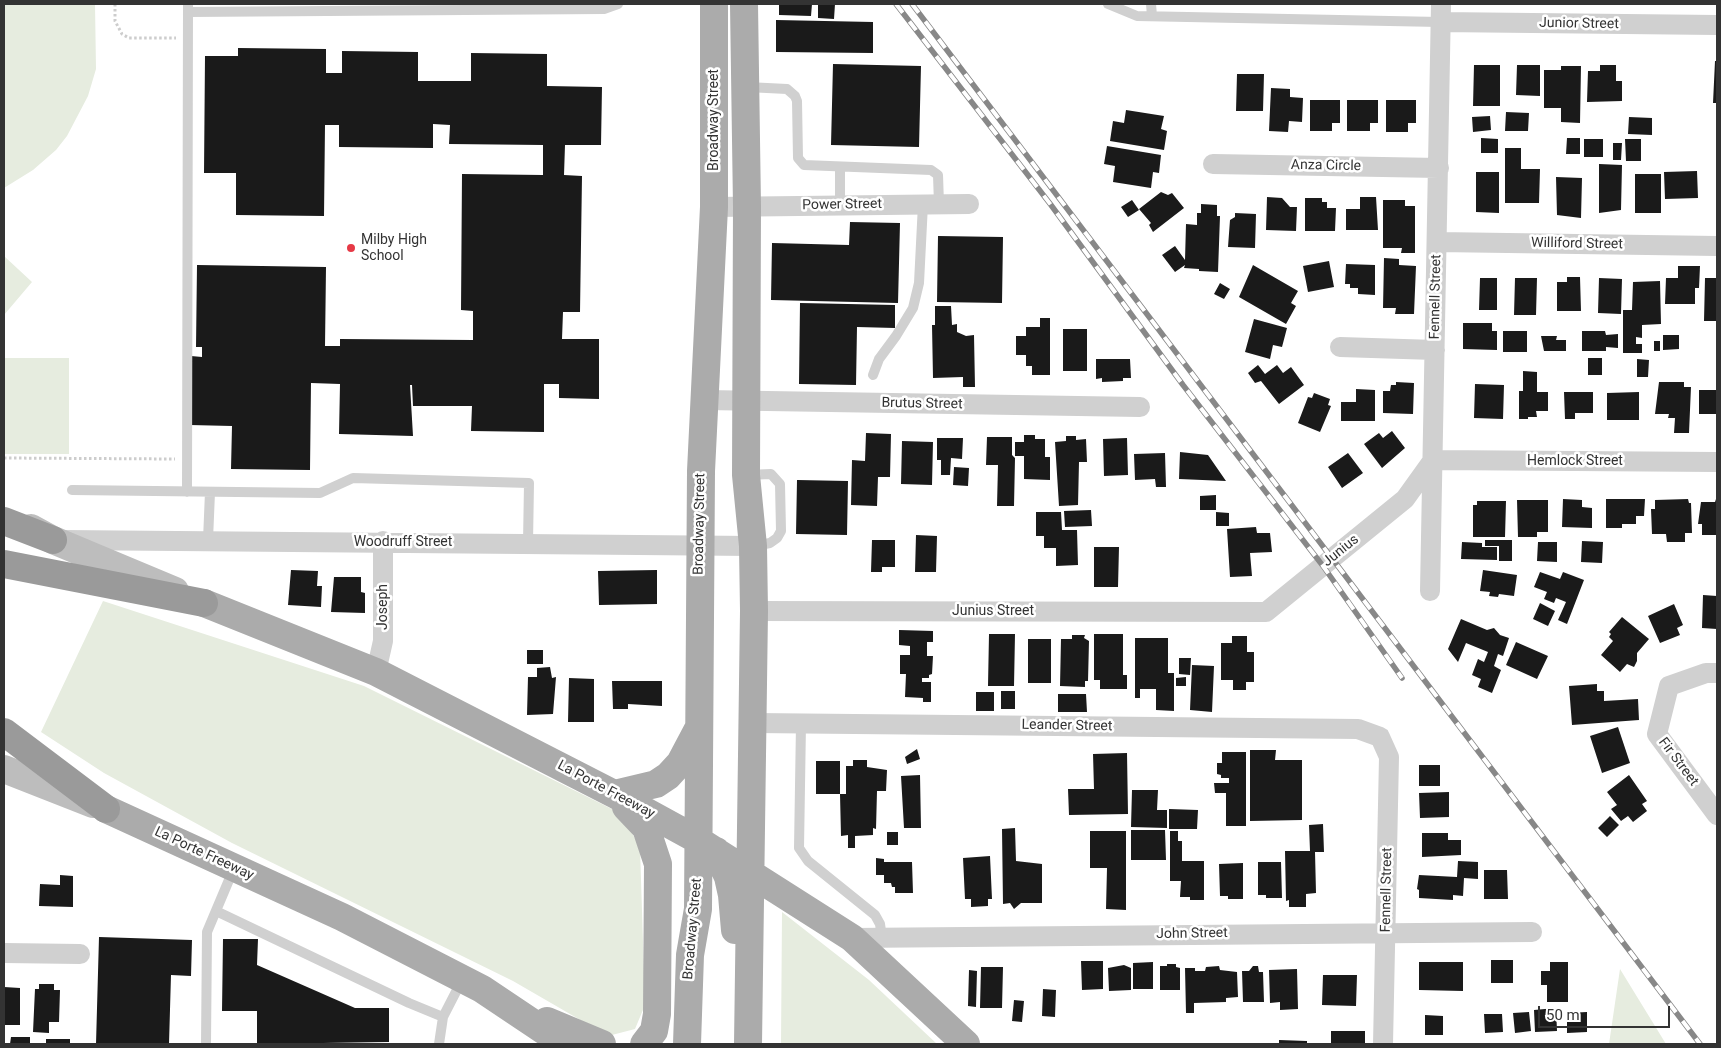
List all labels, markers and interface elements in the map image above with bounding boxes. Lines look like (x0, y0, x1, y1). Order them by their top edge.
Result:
street label: Junior Street (1539, 15, 1619, 33)
street label: Broadway Street (706, 69, 722, 171)
street label: Anza Circle (1291, 157, 1361, 175)
street label: Power Street (802, 196, 882, 214)
place label: Milby High School (361, 232, 427, 264)
street label: Williford Street (1531, 235, 1623, 253)
marker: Milby High School (345, 242, 357, 254)
street label: Fennell Street (1427, 254, 1445, 340)
street label: Brutus Street (881, 395, 963, 413)
street label: Hemlock Street (1527, 453, 1623, 469)
street label: Broadway Street (691, 473, 709, 575)
street label: Junius (1320, 531, 1362, 571)
street label: Woodruff Street (354, 534, 452, 550)
street label: Joseph (375, 584, 391, 630)
street label: Junius Street (952, 603, 1034, 619)
street label: Leander Street (1021, 717, 1113, 735)
street label: Fir Street (1654, 734, 1702, 790)
street label: La Porte Freeway (555, 757, 657, 823)
street label: La Porte Freeway (152, 824, 256, 884)
street label: Fennell Street (1378, 847, 1396, 933)
street label: Broadway Street (680, 878, 706, 980)
street label: John Street (1156, 925, 1228, 943)
scale bar (1541, 996, 1674, 1028)
text: 50 m (1546, 1006, 1580, 1024)

